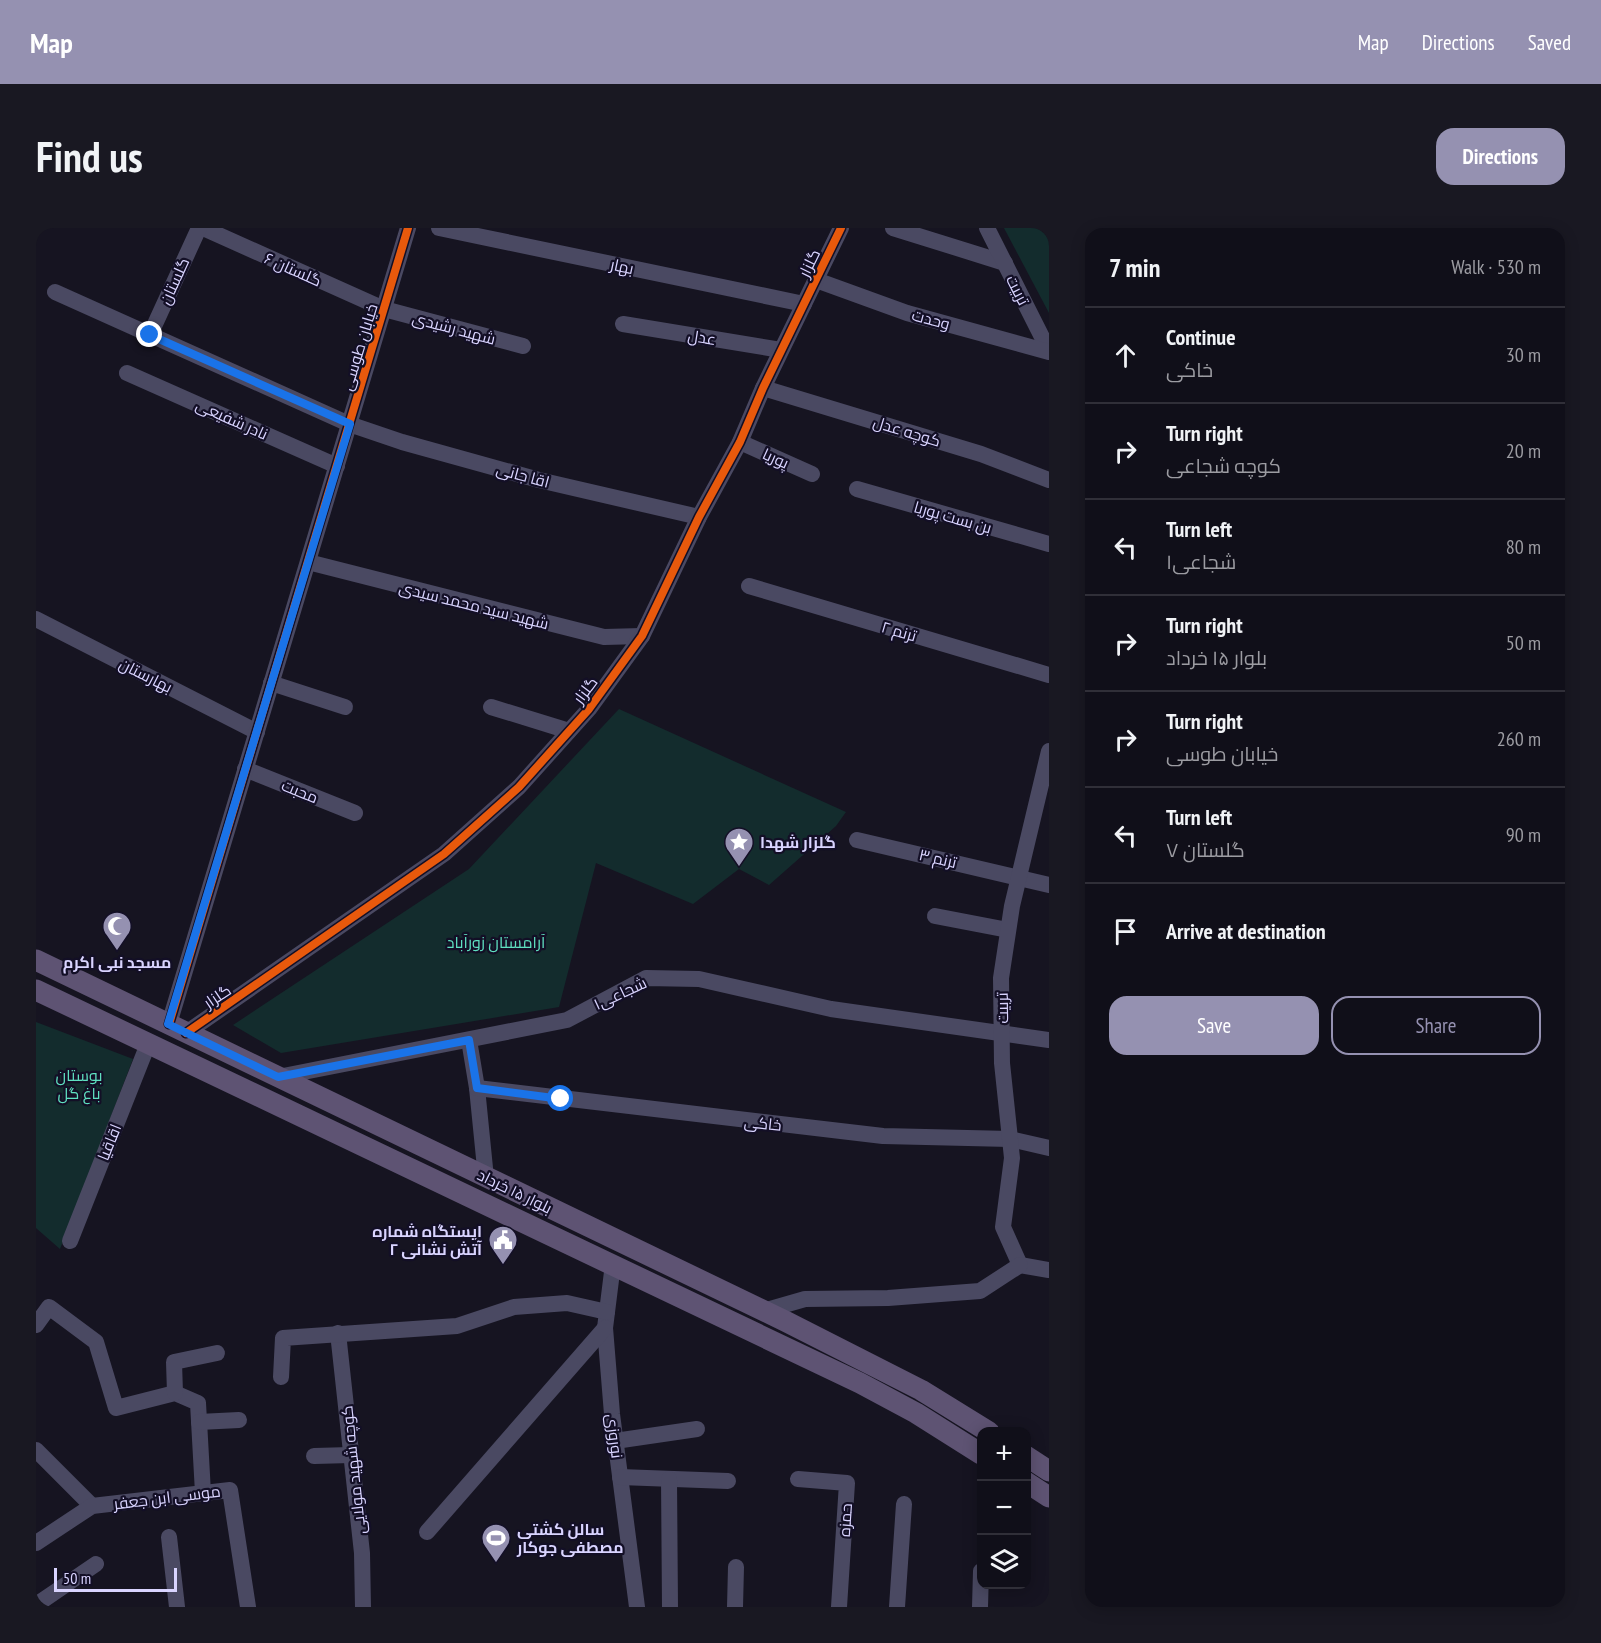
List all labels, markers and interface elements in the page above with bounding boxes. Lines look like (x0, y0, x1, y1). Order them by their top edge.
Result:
text: Map (30, 24, 73, 61)
text: Map (1358, 29, 1389, 56)
text: Directions (1422, 29, 1495, 56)
text: Saved (1528, 29, 1571, 56)
button: Directions (1436, 128, 1565, 185)
text: Find us (36, 129, 143, 184)
street label: گلزار (793, 246, 824, 281)
street label: گلستان ۶ (261, 248, 325, 291)
text: 7 min (1109, 251, 1160, 284)
street label: گلستان (154, 254, 194, 308)
street label: بهار (607, 254, 636, 279)
text: Walk · 530 m (1451, 254, 1541, 280)
street label: تربیت (1002, 272, 1034, 309)
street label: خیابان طوسی (336, 301, 383, 393)
street label: وحدت (910, 304, 952, 334)
street label: شهید رشیدی (410, 307, 498, 350)
route end (136, 321, 162, 347)
text: Continue (1166, 323, 1236, 351)
street label: عدل (686, 325, 718, 350)
icon: ahead (1109, 339, 1142, 372)
text: 30 m (1506, 342, 1541, 368)
text: خاکی (1166, 357, 1213, 383)
street label: نادر شفیعی (192, 394, 271, 445)
street label: کوچه عدل (870, 411, 943, 453)
text: Turn right (1166, 419, 1243, 447)
icon: right (1109, 435, 1142, 468)
text: 20 m (1506, 438, 1541, 464)
street label: پوریا (759, 443, 793, 475)
text: کوچه شجاعی (1166, 453, 1281, 479)
street label: اقا جانی (494, 458, 552, 493)
street label: بن بست پوریا (911, 496, 994, 540)
text: Turn left (1166, 515, 1232, 543)
icon: left (1109, 531, 1142, 564)
text: 80 m (1506, 534, 1541, 560)
text: شجاعی۱ (1166, 549, 1236, 575)
street label: شهید سید محمد سیدی (397, 577, 551, 634)
text: Turn right (1166, 611, 1243, 639)
street label: ترنم ۲ (879, 616, 920, 648)
icon: right (1109, 627, 1142, 660)
text: 50 m (1506, 630, 1541, 656)
text: بلوار ۱۵ خرداد (1166, 645, 1267, 671)
street label: بهارستان (116, 653, 176, 698)
street label: گلزار (568, 672, 602, 708)
text: Turn right (1166, 707, 1243, 735)
icon: right (1109, 723, 1142, 756)
text: 260 m (1497, 726, 1541, 752)
text: خیابان طوسی (1166, 741, 1278, 767)
street label: محبت (279, 775, 321, 807)
text: Turn left (1166, 803, 1232, 831)
icon: left (1109, 819, 1142, 852)
text: 90 m (1506, 822, 1541, 848)
place icon: گلزار شهدا (723, 826, 755, 868)
place label: گلزار شهدا (760, 832, 836, 852)
text: گلستان ۷ (1166, 837, 1245, 863)
street label: ترنم ۳ (917, 844, 960, 874)
mosque icon: مسجد نبی اکرم (101, 910, 133, 952)
icon: arrive (1109, 915, 1142, 948)
text: Arrive at destination (1166, 917, 1326, 945)
park label: آرامستان زورآباد (447, 932, 546, 953)
place label: مسجد نبی اکرم (63, 952, 171, 974)
street label: شجاعی۱ (590, 972, 650, 1015)
street label: گلزار (199, 980, 235, 1013)
street label: تربیت (992, 992, 1012, 1024)
button: Save (1109, 996, 1319, 1055)
button: Share (1331, 996, 1541, 1055)
park label: بوستان باغ گل (56, 1065, 102, 1105)
route start (547, 1085, 573, 1111)
street label: خاکی (743, 1111, 783, 1136)
street label: اقاقیا (93, 1121, 125, 1163)
street label: بلوار ۱۵ خرداد (474, 1164, 556, 1218)
place label: ایستگاه شماره ۲ آتش نشانی (372, 1221, 482, 1259)
public building icon: ایستگاه شماره ۲ آتش نشانی (487, 1224, 519, 1266)
street label: کوچه شهید مولایی (336, 1404, 372, 1535)
street label: نوروزی (601, 1412, 628, 1460)
map controls (977, 1427, 1031, 1589)
button: + (977, 1427, 1031, 1481)
street label: موسی ابن جعفر (111, 1481, 222, 1515)
button: − (977, 1481, 1031, 1535)
street label: حمزه (834, 1502, 856, 1538)
place label: سالن کشتی مصطفی جوکار (516, 1519, 624, 1557)
sports icon: سالن کشتی مصطفی جوکار (480, 1522, 512, 1564)
button: layers (977, 1535, 1031, 1589)
scale bar (54, 1565, 177, 1592)
text: 50 m (63, 1568, 91, 1588)

